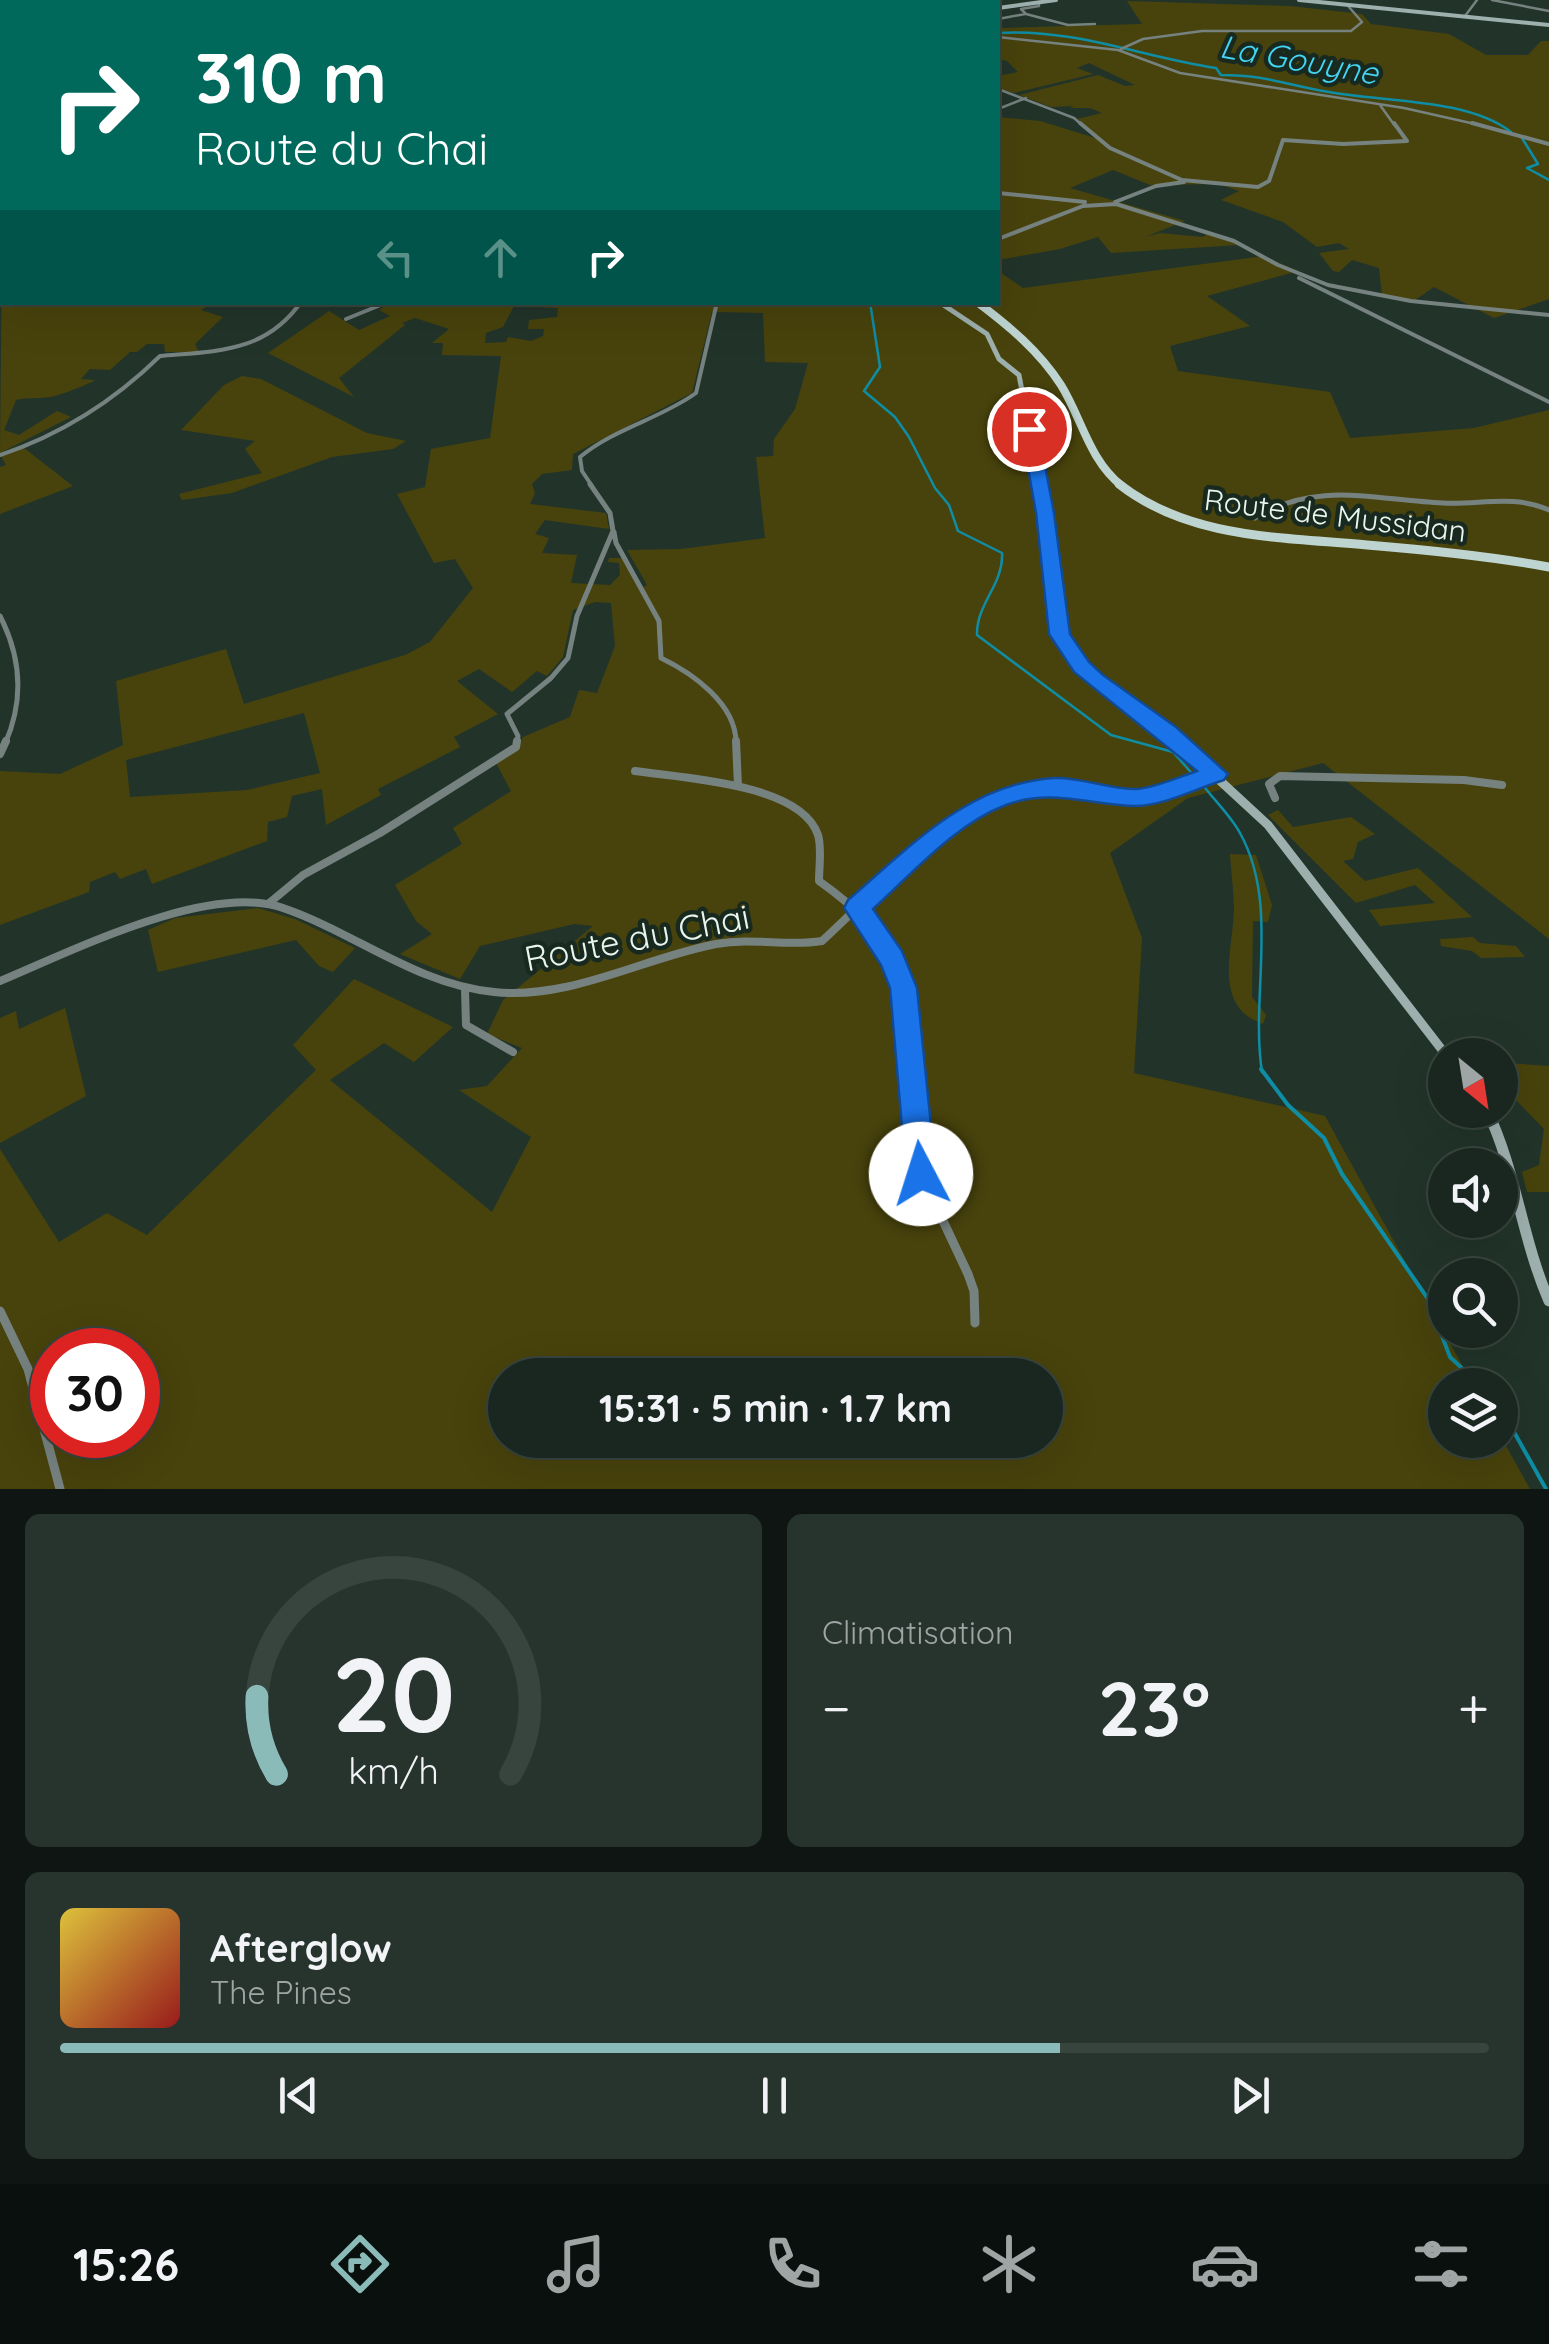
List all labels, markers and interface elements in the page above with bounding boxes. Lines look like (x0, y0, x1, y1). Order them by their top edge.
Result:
water label: La Gouyne (1217, 25, 1383, 93)
text: 310 m (195, 33, 387, 121)
icon: right (30, 40, 160, 170)
text: Route du Chai (195, 120, 488, 176)
icon: left (368, 230, 423, 285)
icon: ahead (473, 230, 528, 285)
icon: right (578, 230, 633, 285)
pin (987, 387, 1072, 472)
icon: arrive (1002, 402, 1057, 457)
street label: Route de Mussidan (1202, 480, 1468, 550)
street label: Route du Chai (521, 894, 753, 980)
north arrow (1428, 1038, 1518, 1128)
map controls (1428, 1038, 1518, 1458)
position arrow (869, 1122, 973, 1226)
button: sound (1428, 1148, 1518, 1238)
button: search (1428, 1258, 1518, 1348)
speed limit sign: 30 (30, 1328, 160, 1458)
button: layers (1428, 1368, 1518, 1458)
text: 15:31 · 5 min · 1.7 km (599, 1384, 952, 1432)
text: Climatisation (822, 1612, 1014, 1652)
text: 20 (332, 1628, 455, 1758)
text: 23° (1098, 1661, 1211, 1755)
text: − (822, 1673, 851, 1742)
text: + (1458, 1673, 1489, 1742)
text: km/h (348, 1748, 439, 1793)
text: Afterglow (210, 1924, 392, 1972)
text: The Pines (210, 1972, 352, 2012)
icon: previous (271, 2068, 326, 2123)
icon: pause (747, 2068, 802, 2123)
icon: next (1223, 2068, 1278, 2123)
icon: directions (325, 2229, 395, 2299)
icon: music (541, 2229, 611, 2299)
icon: phone (758, 2229, 828, 2299)
icon: climate (974, 2229, 1044, 2299)
icon: car (1190, 2229, 1260, 2299)
icon: filters (1406, 2229, 1476, 2299)
text: 15:26 (73, 2236, 179, 2292)

